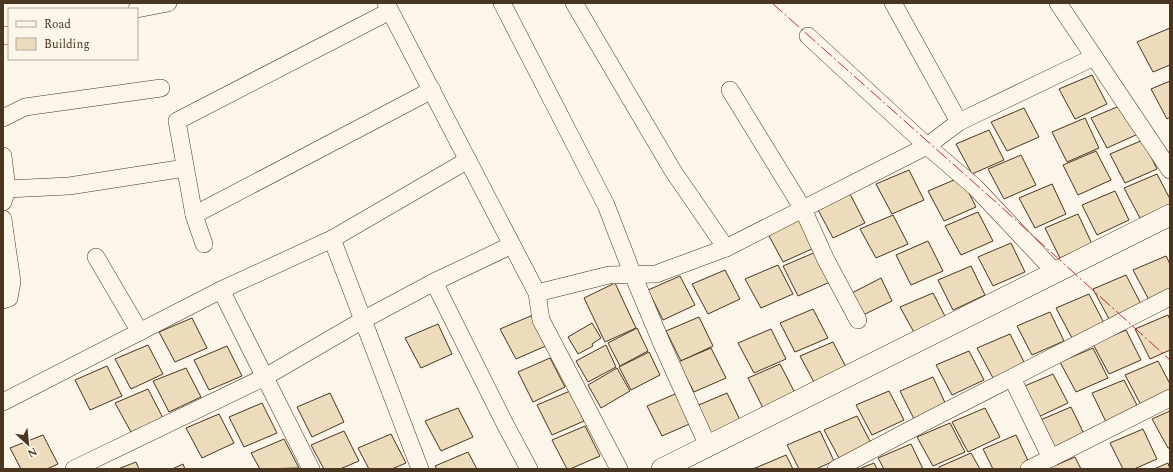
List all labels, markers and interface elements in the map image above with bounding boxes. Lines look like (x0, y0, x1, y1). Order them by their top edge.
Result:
legend (8, 8, 138, 60)
text: Road (44, 15, 71, 34)
text: Building (44, 35, 90, 54)
north arrow (8, 424, 48, 464)
text: N (24, 443, 40, 462)

